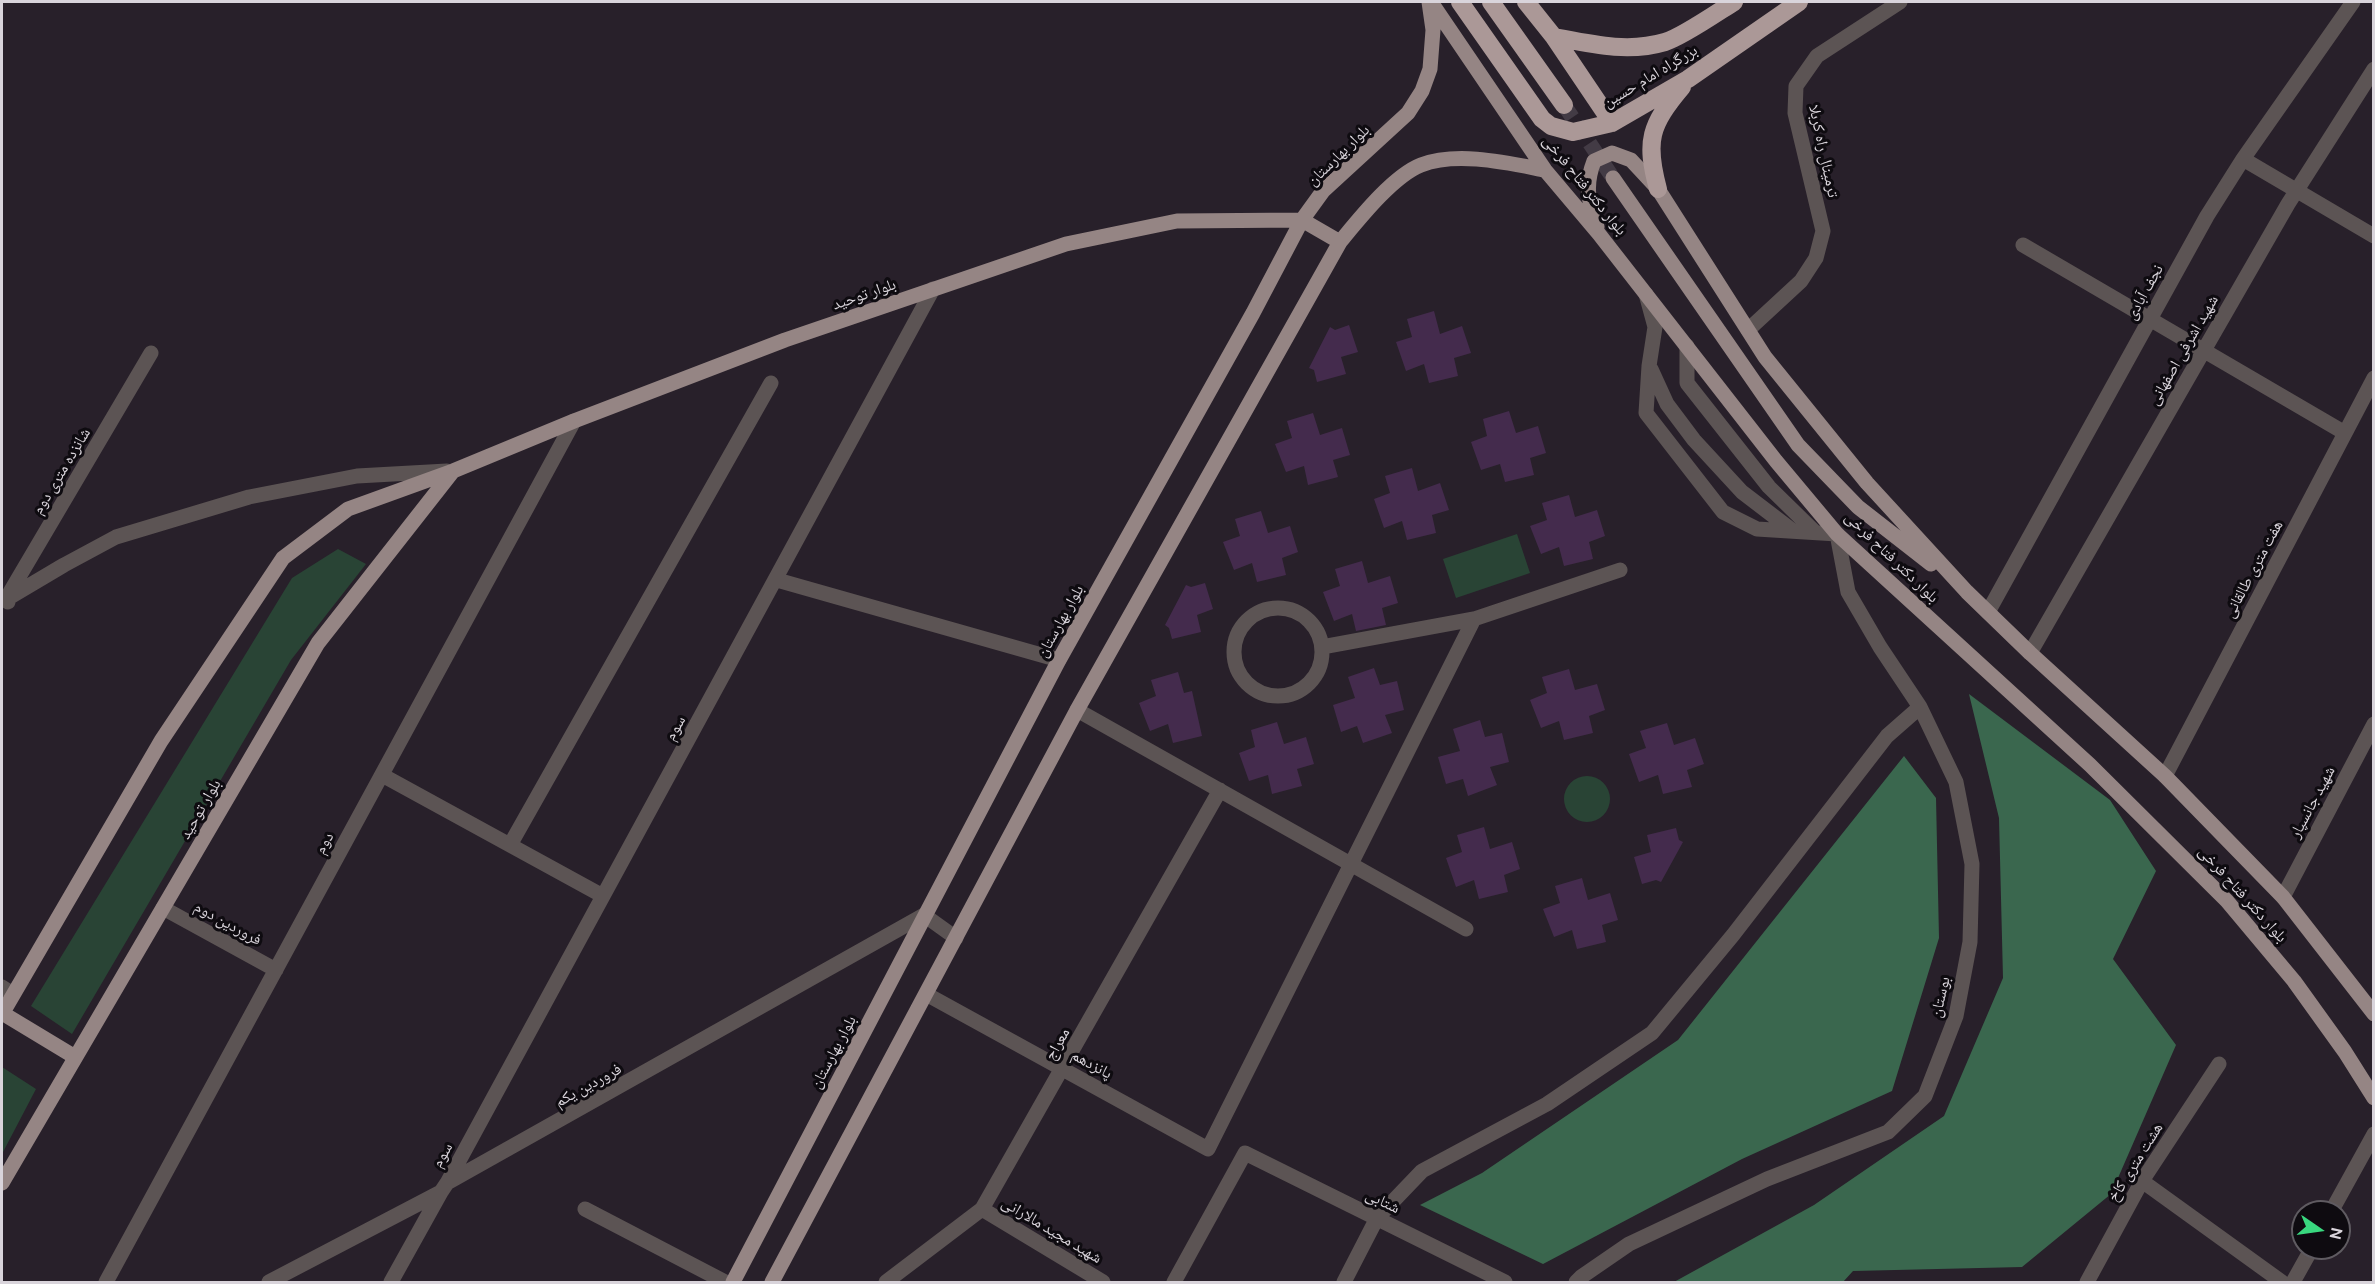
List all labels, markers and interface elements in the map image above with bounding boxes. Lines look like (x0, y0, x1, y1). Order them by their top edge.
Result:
street label: بزرگراه امام حسین (1599, 40, 1701, 112)
street label: ترمینال راه کربلا (1805, 103, 1843, 199)
street label: بلوار بهارستان (1303, 120, 1373, 190)
street label: بلوار دکتر فتاح فرخی (1539, 131, 1631, 239)
street label: نجف آبادی (2121, 261, 2167, 323)
street label: بلوار توحید (830, 274, 898, 314)
street label: شهید اشرفی اصفهانی (2144, 292, 2222, 408)
street label: شانزده متری دوم (28, 424, 94, 518)
street label: بلوار دکتر فتاح فرخی (1841, 507, 1943, 607)
street label: هفت متری طالقانی (2219, 517, 2287, 621)
street label: بلوار بهارستان (1032, 581, 1088, 661)
street label: سوم (660, 712, 690, 744)
street label: شهید جانسپار (2285, 763, 2339, 841)
street label: بلوار توحید (175, 776, 225, 842)
street label: دوم (310, 829, 338, 857)
street label: بلوار دکتر فتاح فرخی (2195, 842, 2291, 946)
street label: فروردین دوم (191, 897, 265, 949)
street label: بوستان (1926, 975, 1954, 1019)
street label: بلوار بهارستان (806, 1012, 860, 1092)
street label: معراج (1040, 1024, 1074, 1064)
street label: پانزدهم (1068, 1045, 1116, 1083)
street label: فروردین یکم (551, 1059, 625, 1111)
street label: هشت متری کاخ (2103, 1119, 2167, 1205)
street label: سوم (427, 1139, 457, 1171)
street label: شتابی (1363, 1185, 1403, 1217)
street label: شهید مجید مالارانی (998, 1193, 1106, 1267)
north arrow (2291, 1200, 2351, 1260)
text: N (2326, 1226, 2347, 1241)

